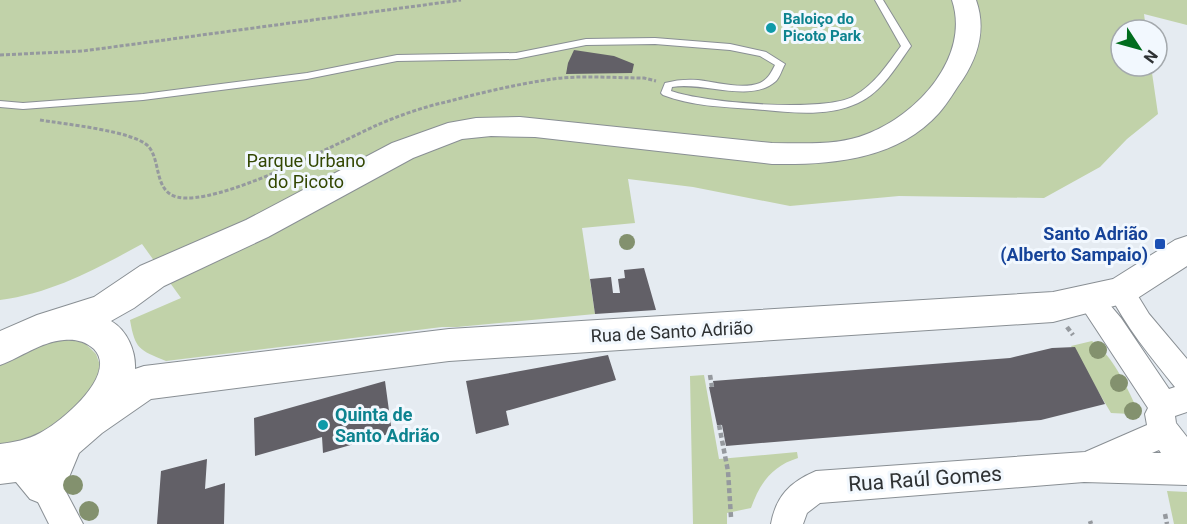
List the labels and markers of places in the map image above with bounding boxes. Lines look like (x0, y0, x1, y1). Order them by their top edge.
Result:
place label: Baloiço do Picoto Park (783, 10, 862, 45)
marker: Baloiço do Picoto Park (764, 21, 778, 35)
place label: Santo Adrião (Alberto Sampaio) (1000, 223, 1148, 266)
marker: Santo Adrião (Alberto Sampaio) (1153, 237, 1167, 251)
place label: Quinta de Santo Adrião (335, 404, 440, 446)
marker: Quinta de Santo Adrião (316, 418, 330, 432)

